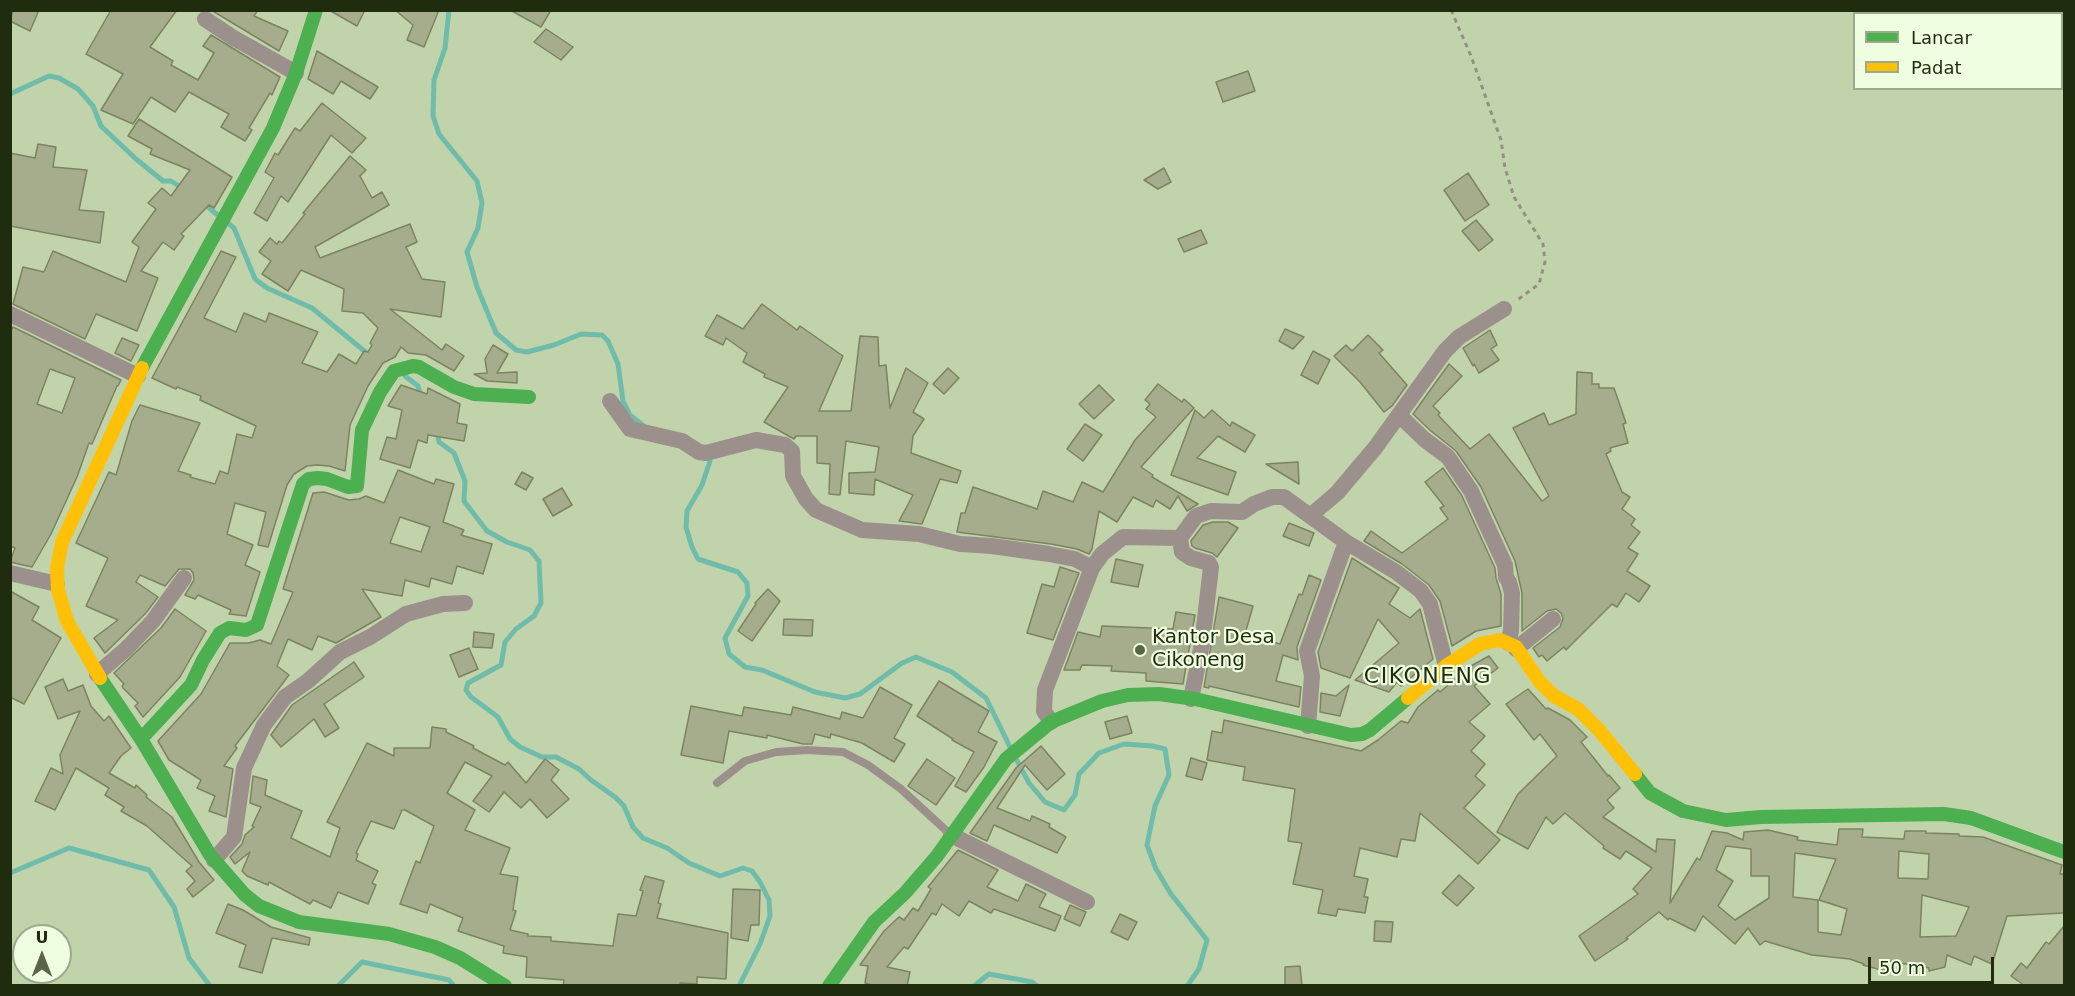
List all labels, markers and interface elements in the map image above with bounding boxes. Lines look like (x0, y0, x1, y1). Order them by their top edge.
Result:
legend (1853, 12, 2063, 90)
text: Lancar (1911, 27, 1972, 48)
text: Padat (1911, 57, 1962, 78)
place label: Kantor Desa Cikoneng (1152, 626, 1275, 673)
marker: Kantor Desa Cikoneng (1133, 643, 1147, 657)
district label: CIKONENG (1364, 664, 1492, 690)
north arrow (12, 924, 72, 984)
text: U (36, 928, 49, 947)
scale bar (1871, 945, 1997, 983)
text: 50 m (1879, 957, 1925, 978)

